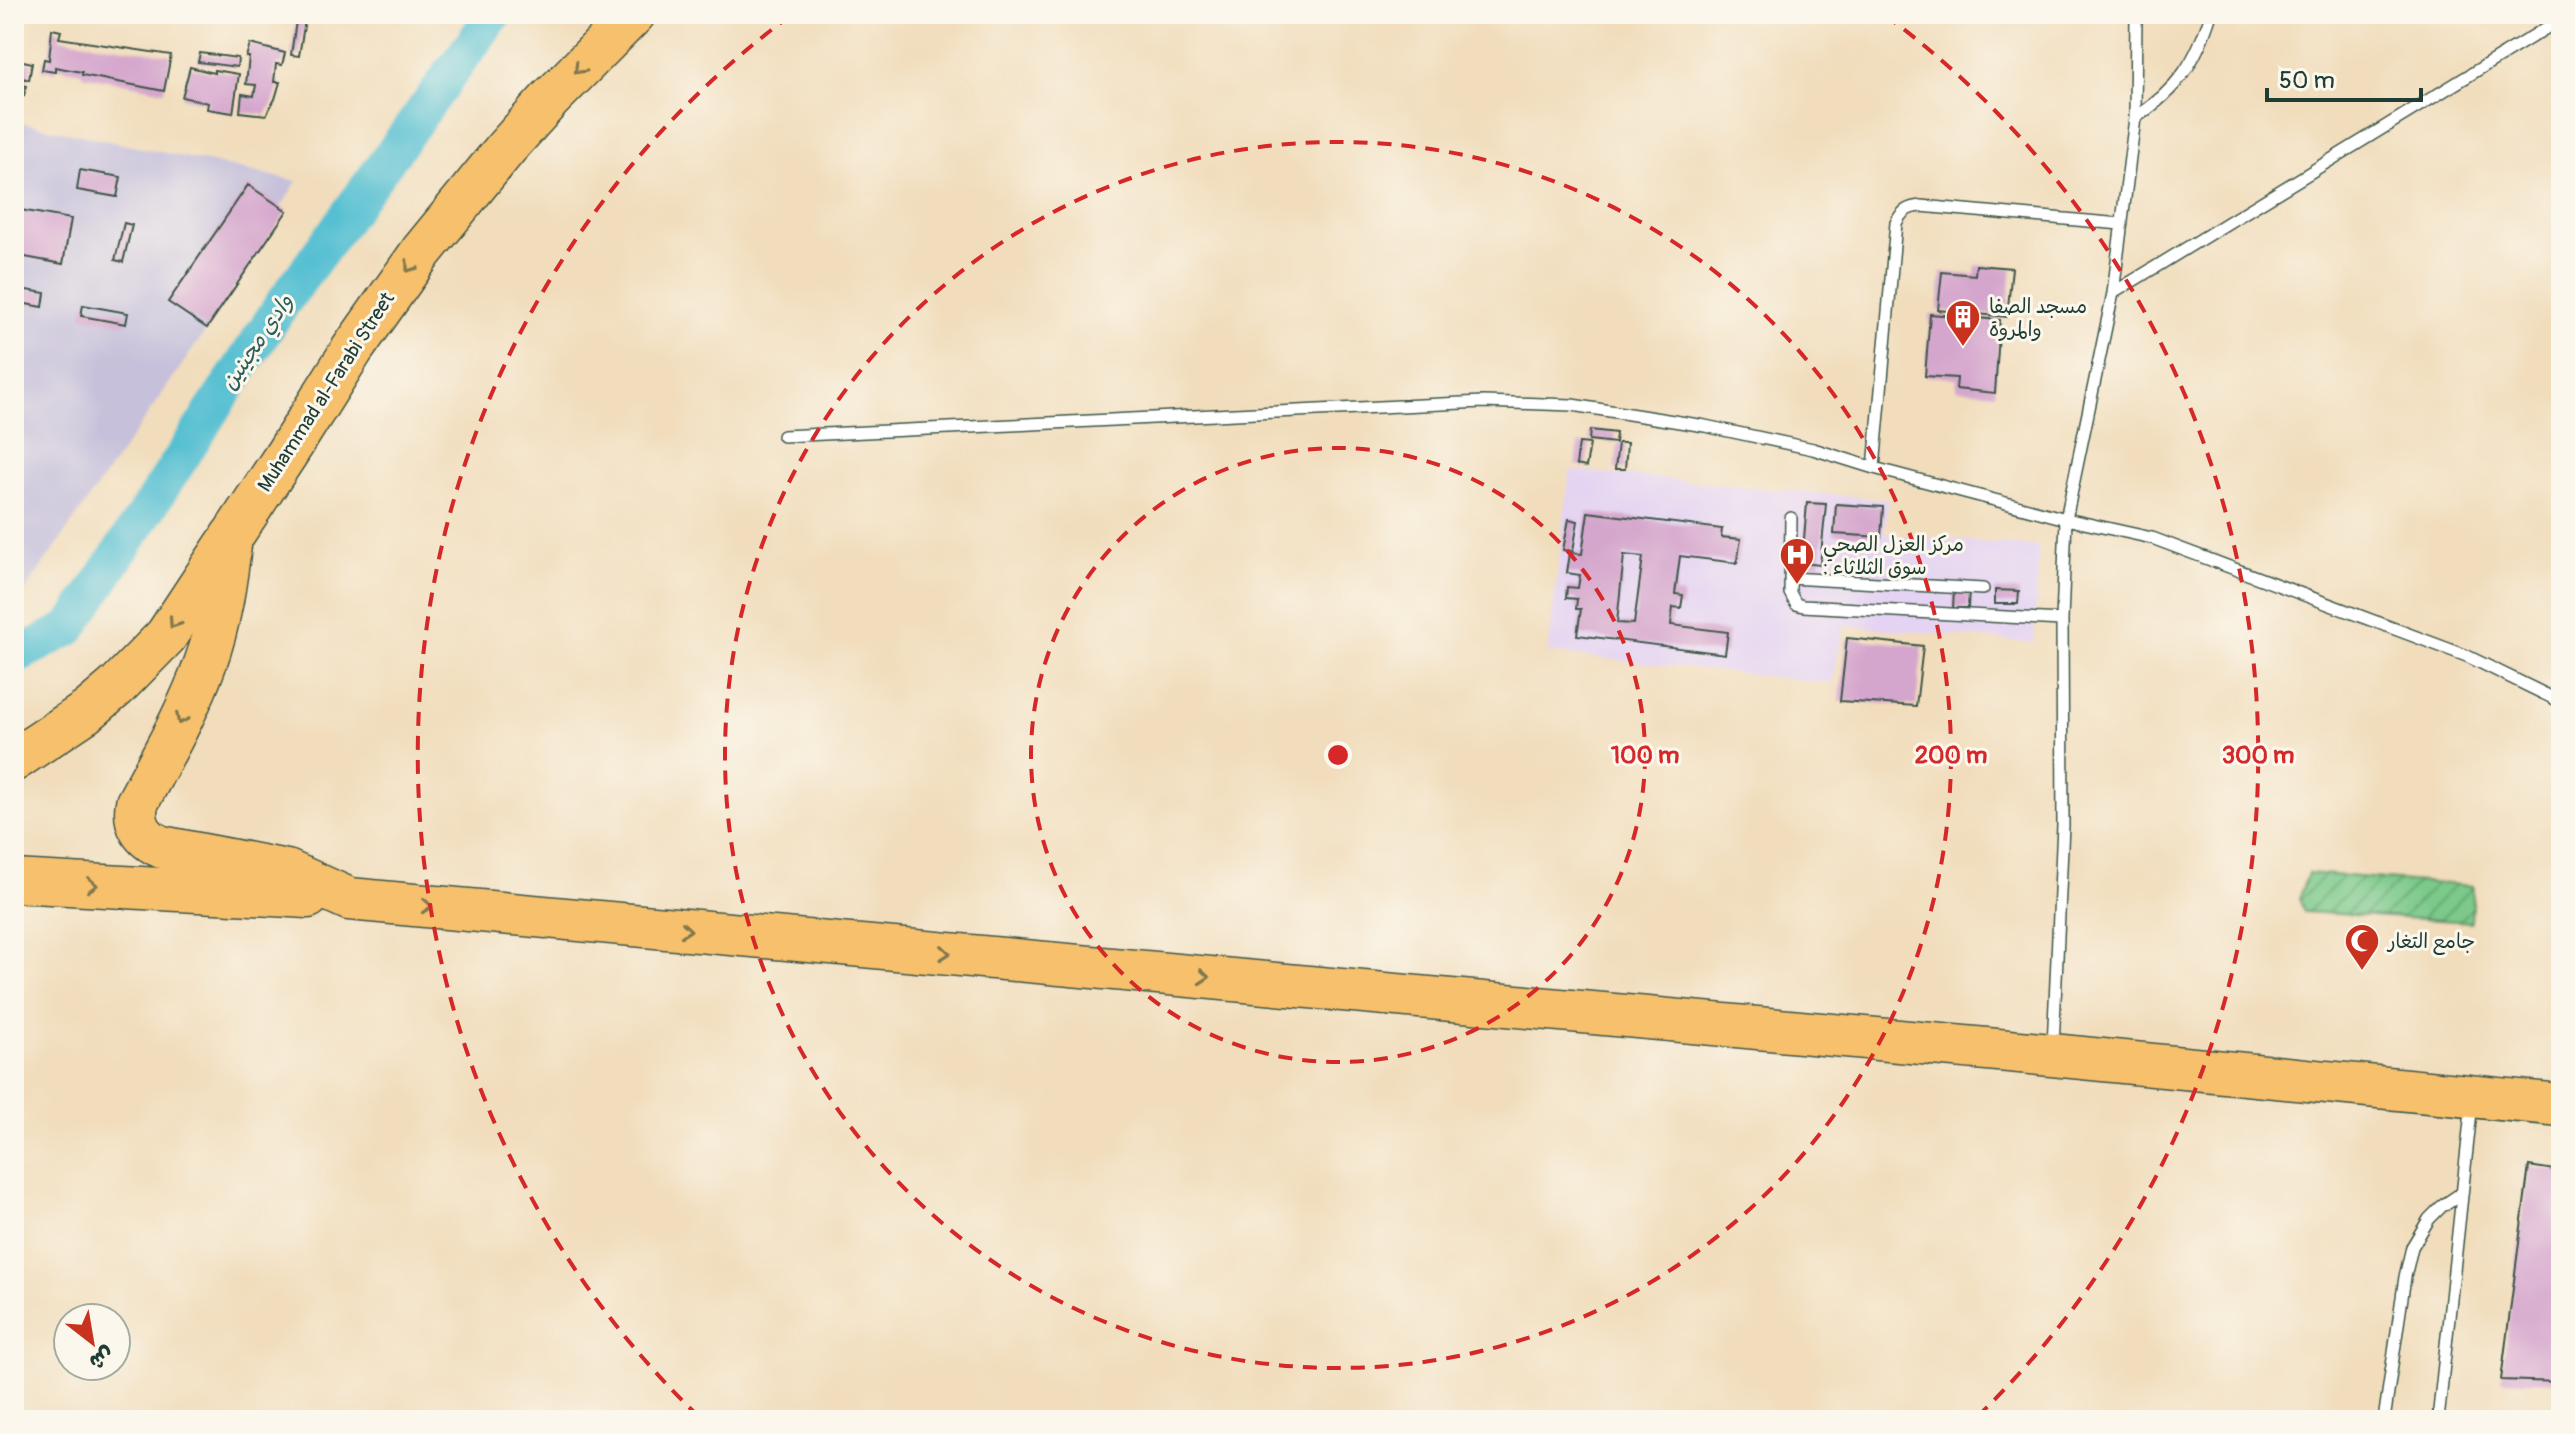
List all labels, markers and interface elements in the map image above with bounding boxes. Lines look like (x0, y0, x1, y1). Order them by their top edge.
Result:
scale bar (2267, 52, 2421, 102)
one-way arrow (573, 60, 588, 74)
text: 50 m (2279, 66, 2335, 95)
one-way arrow (406, 258, 420, 272)
street label: Muhammad al-Farabi Street (252, 287, 401, 497)
water label: وادي مجينين (215, 289, 300, 396)
place label: مسجد الصفا والمروة (1989, 294, 2087, 342)
building icon: مسجد الصفا والمروة (1944, 298, 1982, 348)
place label: مركز العزل الصحي : سوق الثلاثاء (1823, 532, 1964, 580)
hospital icon: مركز العزل الصحي : سوق الثلاثاء (1778, 536, 1816, 586)
one-way arrow (169, 615, 184, 629)
one-way arrow (175, 710, 190, 725)
centre of rings (1324, 741, 1352, 769)
text: 100 m (1611, 741, 1679, 770)
text: 200 m (1915, 741, 1987, 770)
text: 300 m (2222, 741, 2294, 770)
one-way arrow (86, 876, 99, 893)
one-way arrow (421, 897, 434, 914)
one-way arrow (680, 921, 693, 938)
mosque icon: جامع التغار (2343, 922, 2381, 972)
place label: جامع التغار (2386, 929, 2475, 956)
one-way arrow (939, 945, 952, 962)
one-way arrow (1198, 969, 1211, 986)
north arrow (52, 1302, 132, 1382)
text: ش (84, 1340, 119, 1377)

